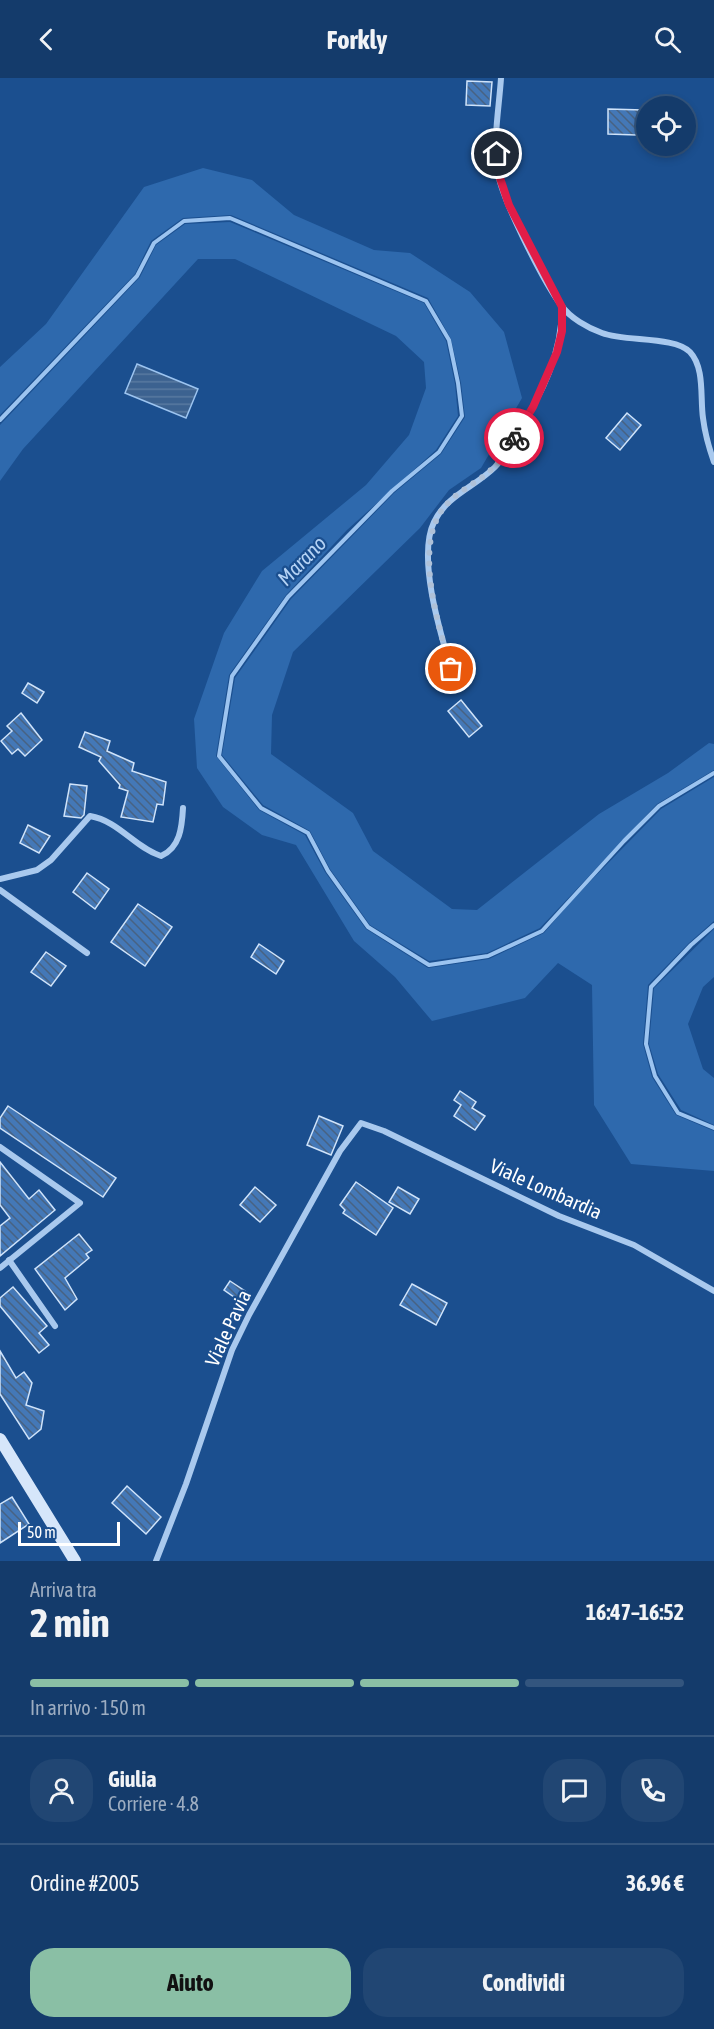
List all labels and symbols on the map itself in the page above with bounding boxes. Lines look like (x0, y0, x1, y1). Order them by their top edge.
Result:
pin (471, 128, 522, 179)
courier (484, 408, 544, 468)
water label: Marano (272, 531, 331, 590)
pin (425, 643, 476, 694)
street label: Viale Lombardia (487, 1154, 606, 1224)
street label: Viale Pavia (200, 1286, 255, 1370)
scale bar (18, 1519, 120, 1546)

